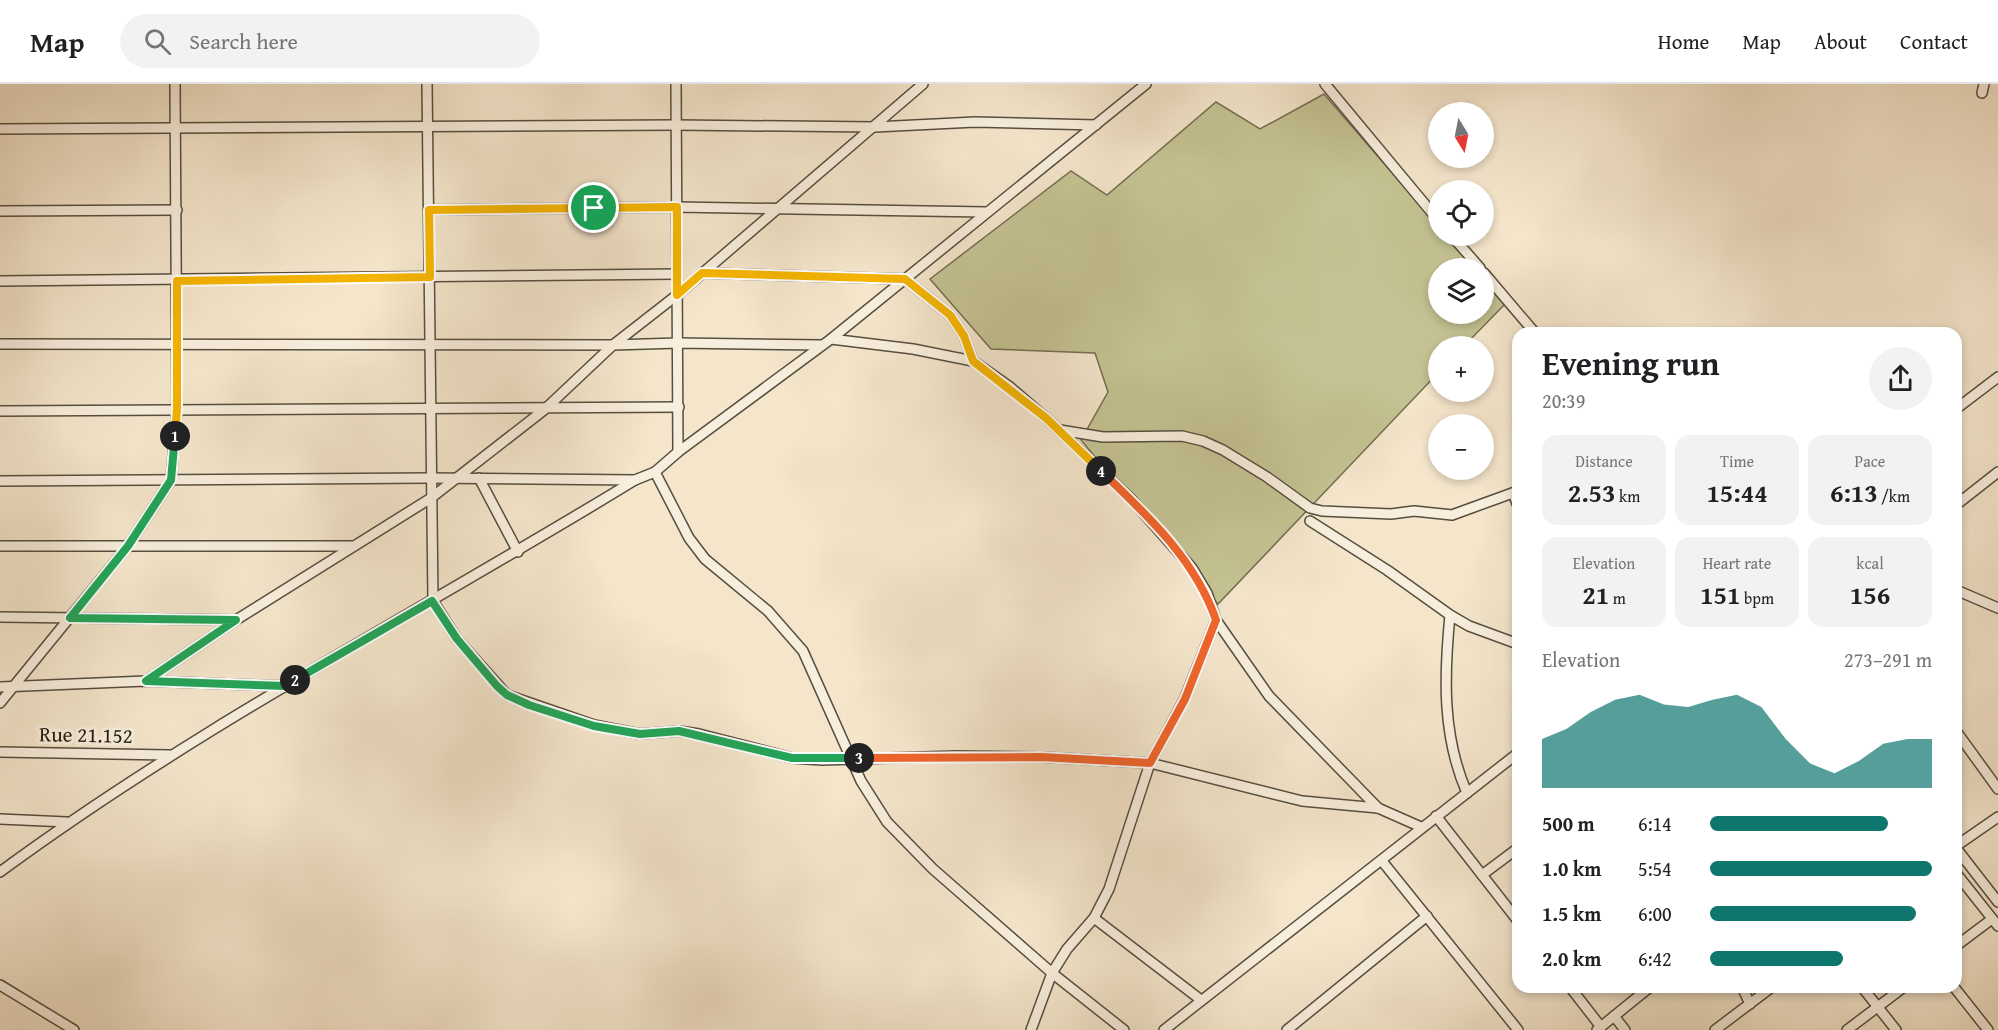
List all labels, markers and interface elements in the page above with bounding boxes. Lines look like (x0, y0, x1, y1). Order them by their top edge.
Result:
search box (120, 14, 540, 68)
text: Map (30, 21, 84, 62)
icon: search (141, 25, 174, 58)
text: Search here (189, 25, 298, 57)
text: Home (1658, 26, 1709, 57)
text: Map (1742, 26, 1781, 57)
text: About (1814, 26, 1867, 57)
text: Contact (1900, 26, 1968, 57)
north arrow (1428, 102, 1494, 168)
map controls (1428, 102, 1494, 480)
button: locate (1428, 180, 1494, 246)
pin (568, 182, 619, 233)
icon: arrive (577, 191, 610, 224)
button: layers (1428, 258, 1494, 324)
button: + (1428, 336, 1494, 402)
text: Evening run (1542, 339, 1719, 387)
button: share (1869, 347, 1932, 410)
text: 20:39 (1542, 386, 1585, 415)
button: − (1428, 414, 1494, 480)
pin: 1 (160, 421, 190, 451)
text: 1 (171, 424, 179, 448)
text: Distance (1575, 449, 1633, 473)
text: Time (1720, 449, 1754, 473)
text: Pace (1855, 449, 1885, 473)
pin: 4 (1086, 456, 1116, 486)
text: 4 (1097, 459, 1105, 483)
text: 2.53 (1568, 473, 1616, 512)
text: 15:44 (1706, 473, 1768, 512)
text: 6:13 (1830, 473, 1878, 512)
text: km (1616, 484, 1640, 508)
text: /km (1878, 484, 1910, 508)
text: Elevation (1573, 551, 1635, 575)
text: Heart rate (1703, 551, 1771, 575)
text: kcal (1856, 551, 1884, 575)
text: 21 (1582, 575, 1609, 614)
text: 151 (1700, 575, 1740, 614)
text: 156 (1850, 575, 1890, 614)
text: m (1609, 586, 1626, 610)
text: bpm (1740, 586, 1774, 610)
text: Elevation (1542, 645, 1620, 674)
text: 273–291 m (1844, 645, 1932, 674)
pin: 2 (280, 665, 310, 695)
text: 2 (291, 668, 299, 692)
street label: Rue 21.152 (39, 718, 133, 751)
pin: 3 (844, 743, 874, 773)
text: 3 (855, 746, 863, 770)
text: 500 m (1542, 809, 1595, 838)
text: 6:14 (1638, 809, 1672, 838)
text: 1.0 km (1542, 854, 1601, 883)
text: 5:54 (1638, 854, 1672, 883)
text: 1.5 km (1542, 899, 1601, 928)
text: 6:00 (1638, 899, 1672, 928)
text: 2.0 km (1542, 944, 1601, 973)
text: 6:42 (1638, 944, 1672, 973)

